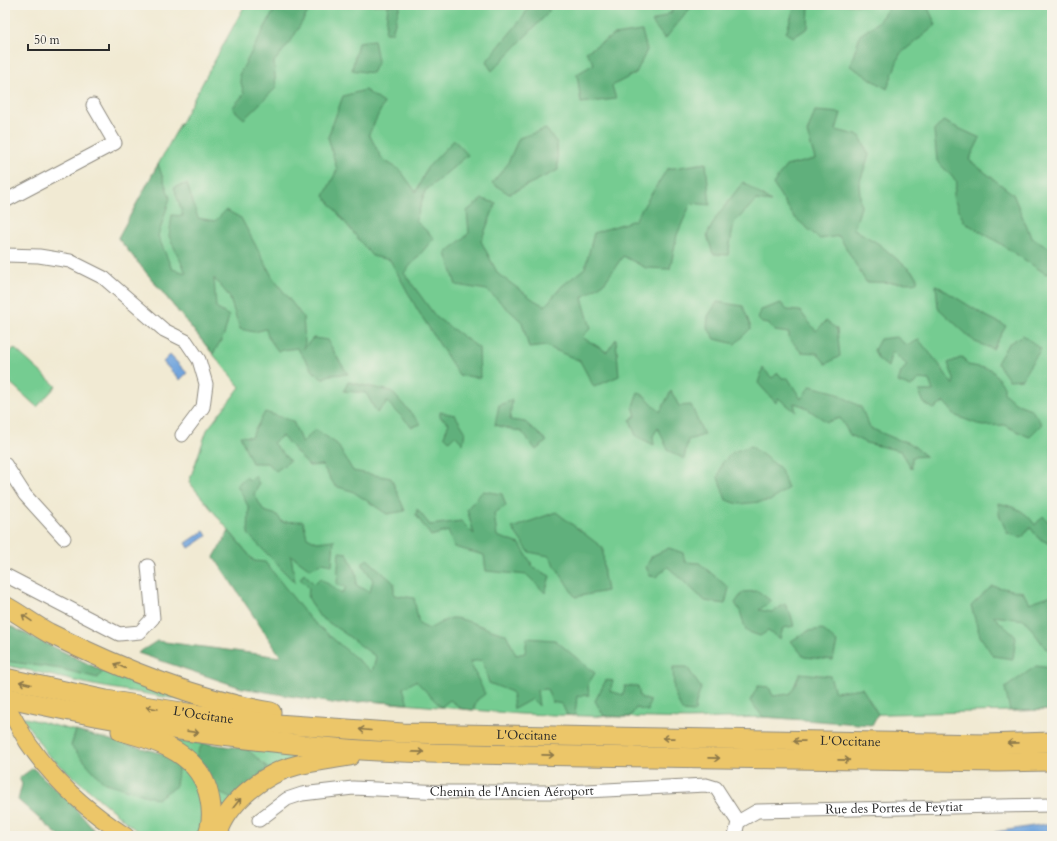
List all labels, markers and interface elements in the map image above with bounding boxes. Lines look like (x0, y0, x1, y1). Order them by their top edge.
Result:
scale bar (28, 26, 109, 52)
text: 50 m (34, 32, 61, 48)
one-way arrow (21, 614, 32, 622)
one-way arrow (114, 662, 126, 669)
one-way arrow (19, 679, 32, 686)
street label: L'Occitane (172, 702, 234, 728)
one-way arrow (146, 704, 159, 712)
street label: L'Occitane (496, 726, 557, 745)
one-way arrow (359, 727, 372, 734)
one-way arrow (186, 728, 199, 736)
street label: L'Occitane (820, 732, 881, 751)
one-way arrow (663, 735, 676, 742)
one-way arrow (793, 737, 806, 745)
one-way arrow (1007, 739, 1020, 747)
one-way arrow (411, 748, 424, 756)
one-way arrow (541, 751, 554, 759)
one-way arrow (707, 754, 720, 762)
one-way arrow (837, 756, 850, 764)
street label: Chemin de l'Ancien Aéroport (429, 782, 594, 801)
one-way arrow (233, 797, 241, 808)
street label: Rue des Portes de Feytiat (825, 798, 963, 819)

